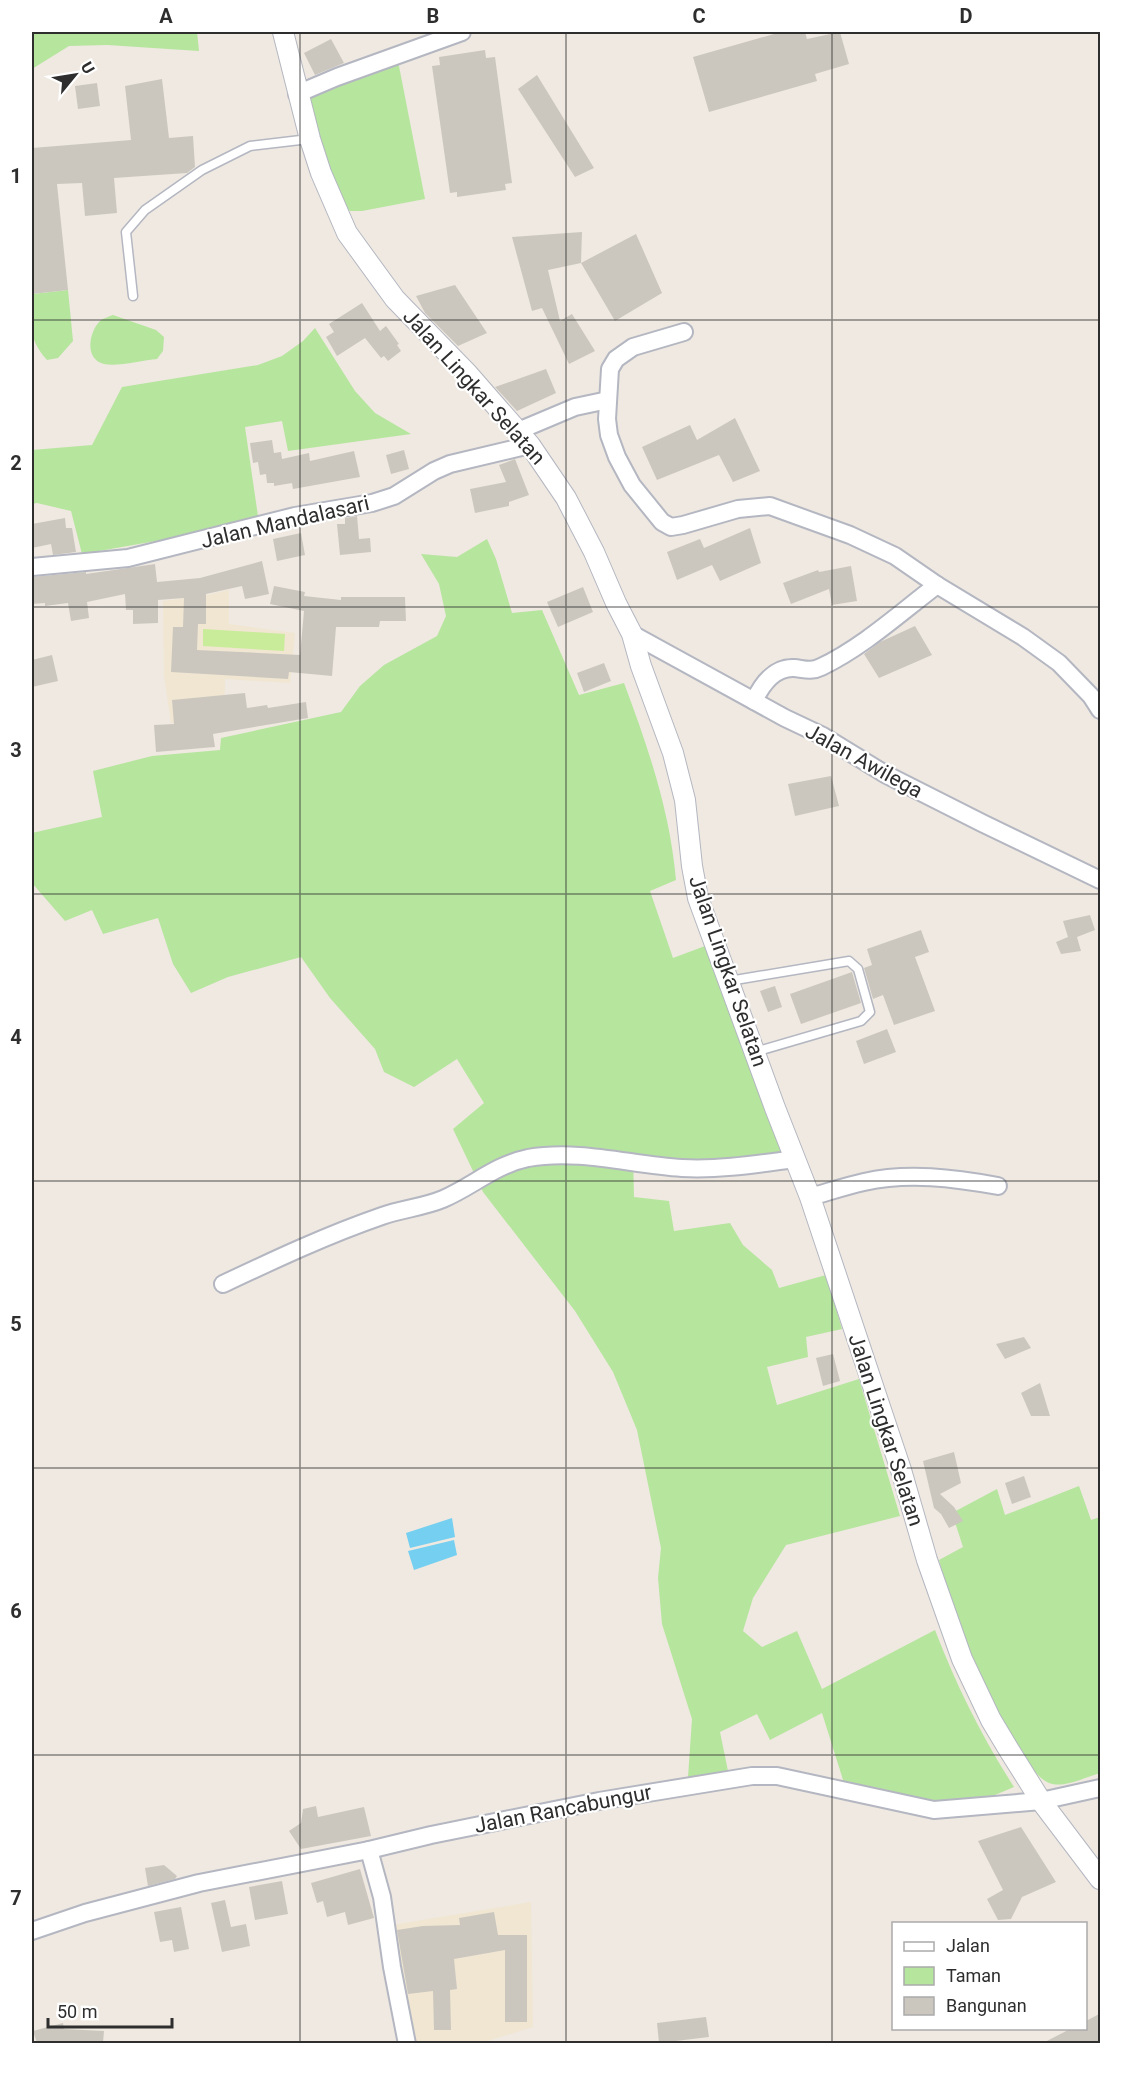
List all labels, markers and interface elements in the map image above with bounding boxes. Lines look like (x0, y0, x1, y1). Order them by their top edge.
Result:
text: A (159, 4, 173, 28)
text: B (427, 4, 439, 28)
text: C (692, 4, 706, 28)
text: D (960, 4, 973, 28)
north arrow (45, 45, 105, 105)
text: U (77, 58, 98, 77)
text: 1 (10, 164, 22, 188)
street label: Jalan Lingkar Selatan (398, 304, 550, 470)
text: 2 (10, 451, 22, 475)
street label: Jalan Mandalasari (199, 491, 371, 553)
street label: Jalan Awilega (801, 719, 927, 803)
text: 3 (10, 738, 22, 762)
street label: Jalan Lingkar Selatan (684, 872, 772, 1070)
text: 4 (10, 1025, 22, 1049)
text: 5 (10, 1312, 22, 1336)
street label: Jalan Lingkar Selatan (844, 1331, 928, 1529)
text: 6 (10, 1599, 22, 1623)
street label: Jalan Rancabungur (472, 1780, 654, 1838)
text: 7 (10, 1886, 22, 1910)
legend (892, 1922, 1087, 2030)
text: Jalan (946, 1935, 990, 1956)
text: Taman (946, 1965, 1001, 1986)
scale bar (48, 1991, 172, 2029)
text: Bangunan (946, 1995, 1027, 2016)
text: 50 m (57, 2001, 97, 2022)

